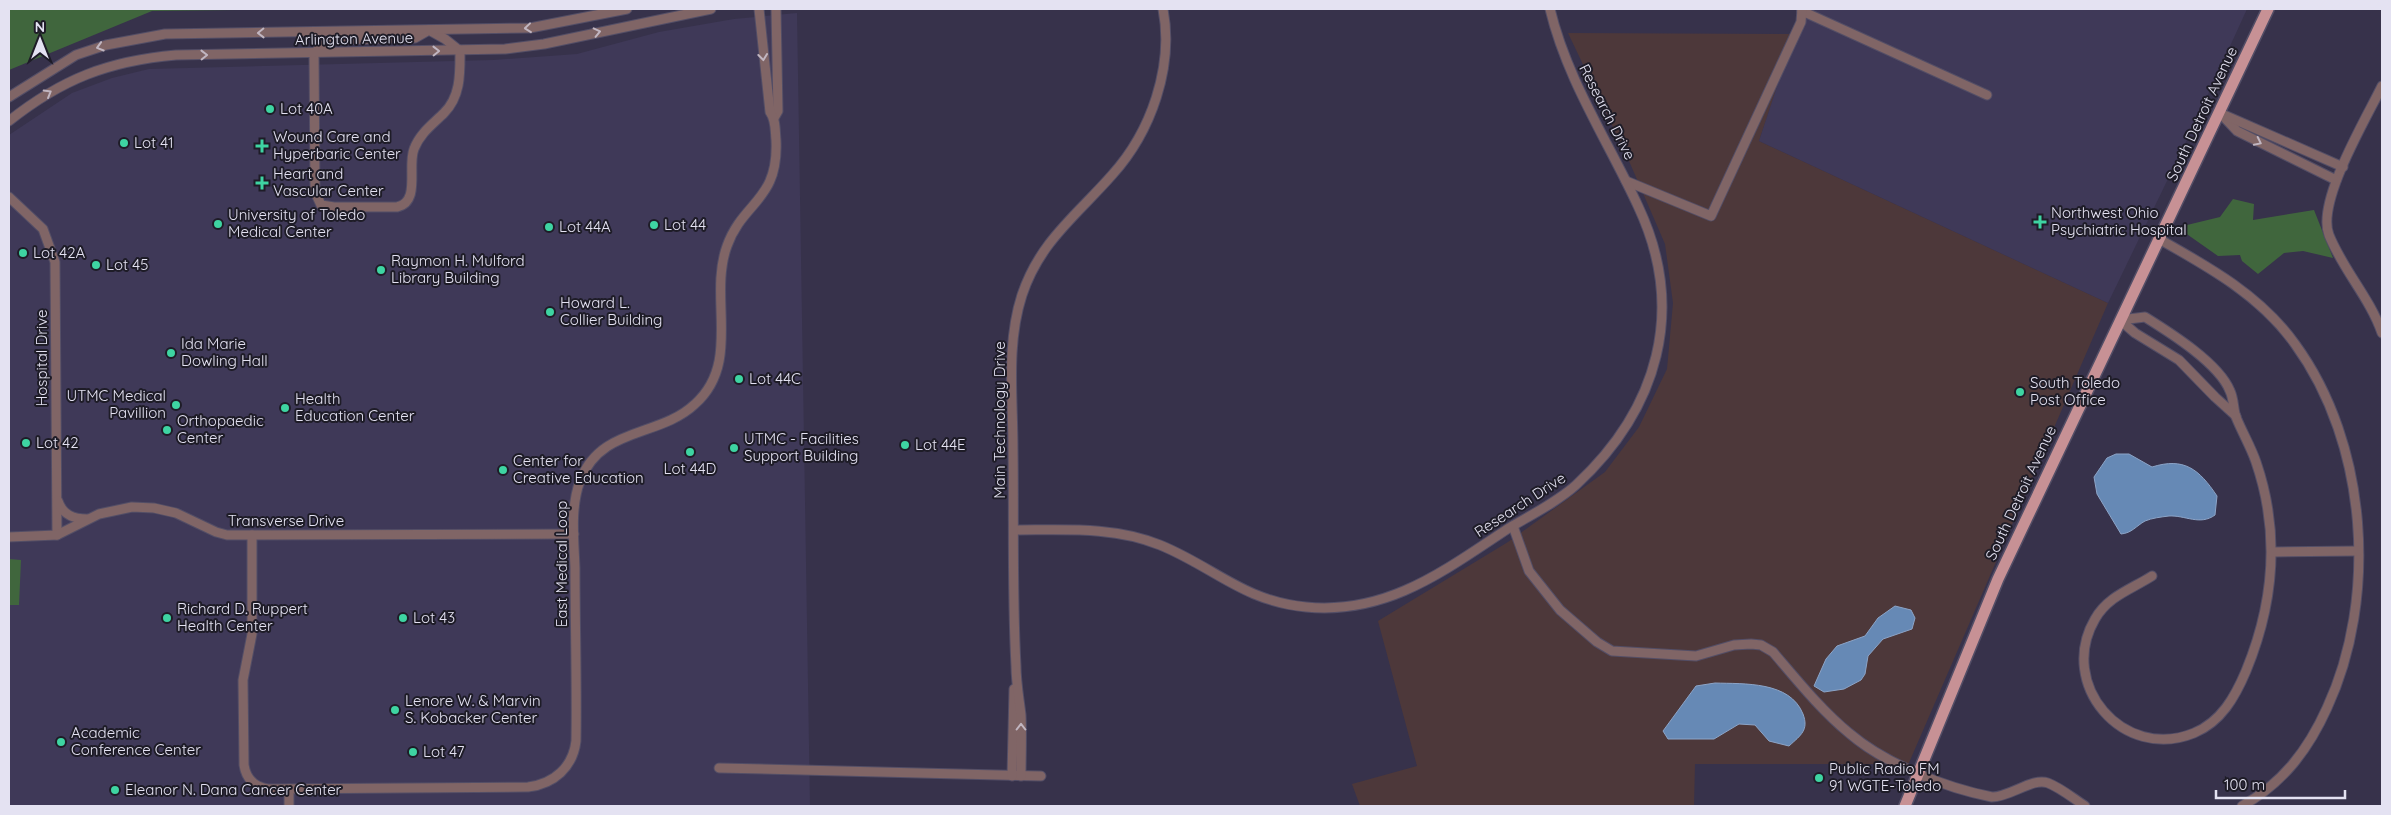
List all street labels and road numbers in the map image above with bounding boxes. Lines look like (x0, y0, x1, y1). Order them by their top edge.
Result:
street label: Arlington Avenue (295, 28, 413, 49)
street label: South Detroit Avenue (2162, 43, 2241, 184)
street label: Research Drive (1575, 61, 1640, 163)
street label: Hospital Drive (32, 309, 51, 407)
street label: Main Technology Drive (990, 341, 1009, 499)
street label: South Detroit Avenue (1981, 422, 2060, 563)
street label: Research Drive (1471, 468, 1569, 541)
street label: East Medical Loop (552, 501, 571, 627)
street label: Transverse Drive (228, 511, 344, 530)

